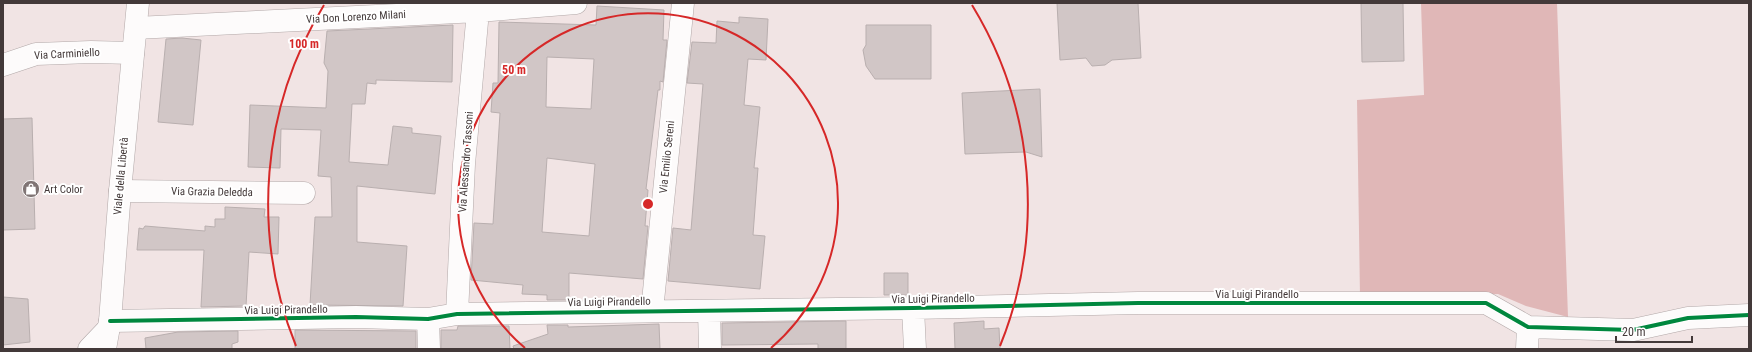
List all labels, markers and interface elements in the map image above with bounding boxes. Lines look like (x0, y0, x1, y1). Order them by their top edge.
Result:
street label: Via Don Lorenzo Milani (306, 8, 406, 26)
text: 100 m (289, 37, 319, 51)
street label: Via Carminiello (34, 46, 101, 62)
text: 50 m (502, 63, 526, 77)
street label: Via Alessandro Tassoni (456, 111, 476, 213)
street label: Via Emilio Sereni (657, 120, 677, 194)
street label: Viale della Libertà (111, 137, 131, 215)
shop icon: Art Color (21, 179, 41, 199)
place label: Art Color (44, 183, 84, 196)
street label: Via Grazia Deledda (171, 185, 253, 199)
centre of rings (641, 197, 655, 211)
street label: Via Luigi Pirandello (1215, 288, 1299, 301)
street label: Via Luigi Pirandello (891, 292, 975, 306)
street label: Via Luigi Pirandello (567, 295, 651, 309)
street label: Via Luigi Pirandello (244, 303, 328, 317)
scale bar (1616, 318, 1692, 344)
text: 20 m (1622, 325, 1646, 339)

